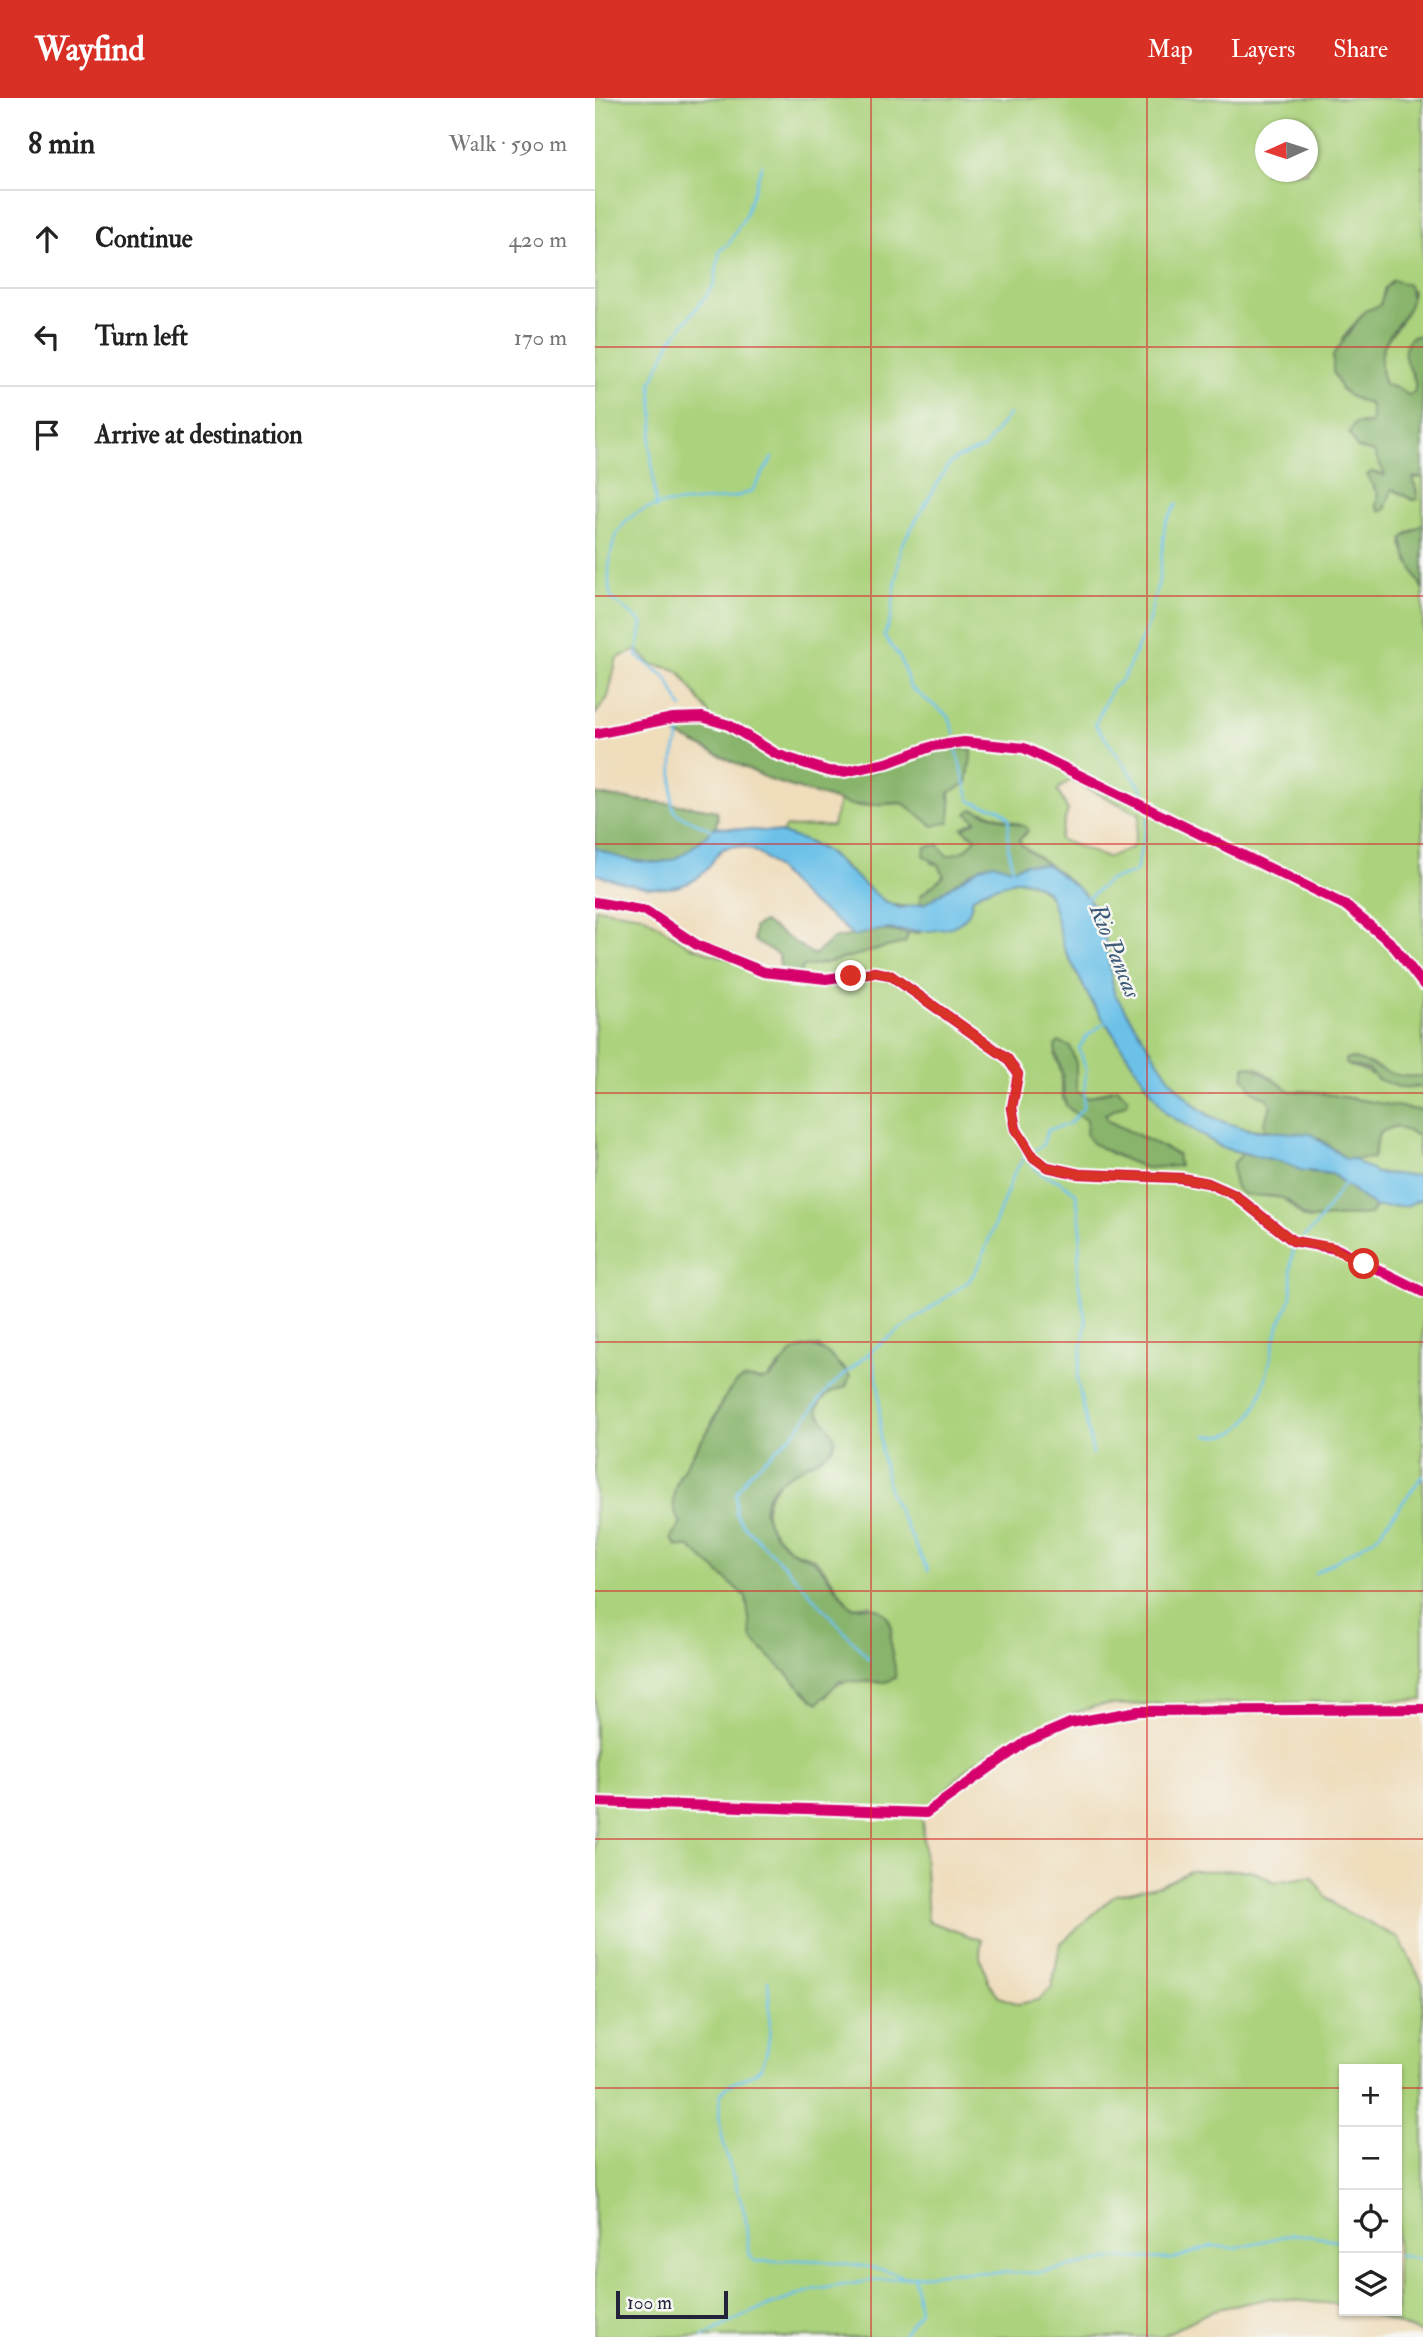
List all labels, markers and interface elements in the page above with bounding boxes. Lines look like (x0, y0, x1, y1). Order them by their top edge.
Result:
text: Wayfind (35, 29, 145, 70)
text: Map (1148, 34, 1193, 65)
text: Layers (1231, 34, 1295, 65)
text: Share (1333, 34, 1388, 65)
north arrow (1255, 119, 1318, 182)
text: 8 min (28, 125, 95, 162)
text: Walk · 590 m (449, 129, 567, 158)
icon: ahead (28, 220, 66, 258)
text: Continue (95, 223, 193, 255)
text: 420 m (508, 225, 567, 254)
icon: left (28, 318, 66, 356)
text: Turn left (95, 321, 188, 353)
text: 170 m (514, 323, 567, 352)
icon: arrive (28, 416, 66, 454)
text: Arrive at destination (95, 419, 303, 451)
water label: Rio Pancas (1082, 899, 1148, 1003)
route end (835, 960, 866, 991)
route start (1348, 1248, 1379, 1279)
map controls (1339, 2064, 1402, 2316)
button: + (1339, 2064, 1402, 2127)
button: − (1339, 2127, 1402, 2190)
button: locate (1339, 2190, 1402, 2253)
button: layers (1339, 2253, 1402, 2316)
scale bar (616, 2288, 728, 2320)
text: 100 m (627, 2291, 672, 2315)

